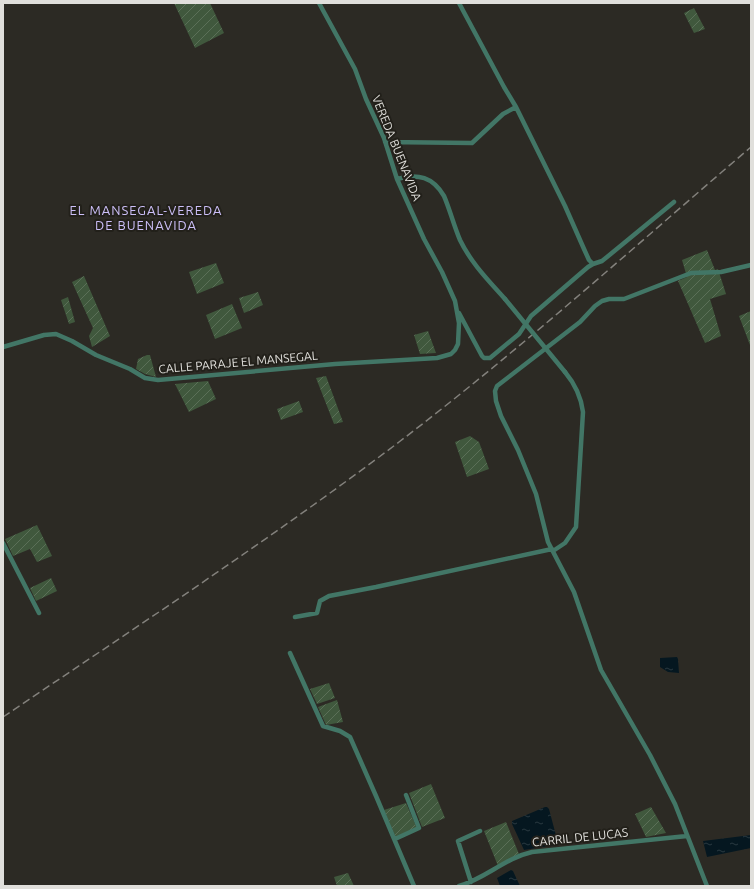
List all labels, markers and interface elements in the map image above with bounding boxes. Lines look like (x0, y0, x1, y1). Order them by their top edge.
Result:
street label: VEREDA BUENAVIDA (370, 93, 424, 203)
district label: EL MANSEGAL-VEREDA DE BUENAVIDA (70, 203, 223, 232)
street label: CALLE PARAJE EL MANSEGAL (158, 349, 318, 375)
street label: CARRIL DE LUCAS (531, 825, 629, 849)

